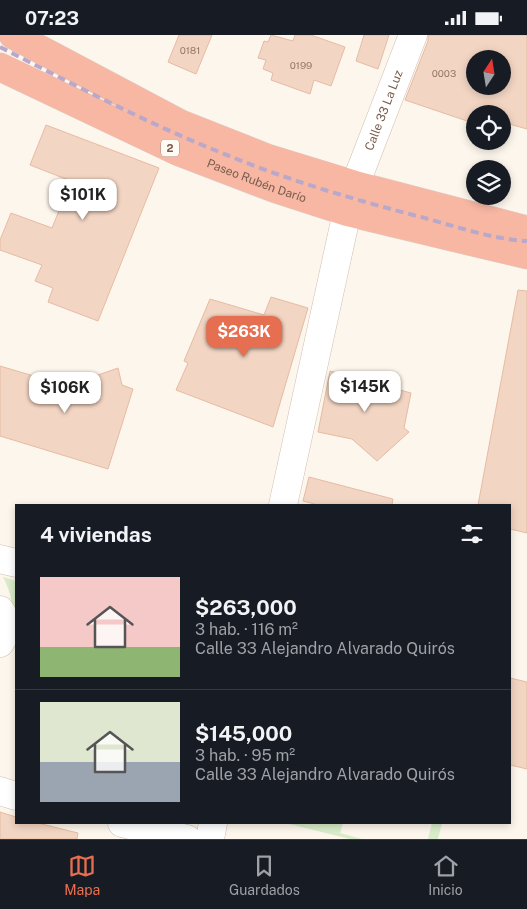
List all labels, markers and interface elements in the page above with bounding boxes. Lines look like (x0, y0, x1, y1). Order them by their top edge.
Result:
text: 07:23 (25, 7, 79, 29)
house number: 0181 (180, 44, 200, 56)
north arrow (466, 50, 511, 95)
map controls (466, 50, 511, 205)
house number: 0199 (290, 59, 312, 71)
house number: 0003 (432, 67, 456, 79)
street label: Calle 33 La Luz (362, 68, 406, 153)
button: locate (466, 105, 511, 150)
road number: 2 (161, 140, 179, 157)
street label: Paseo Rubén Darío (205, 156, 308, 205)
button: layers (466, 160, 511, 205)
pin: $101K (48, 179, 118, 221)
text: $101K (60, 185, 106, 204)
pin: $263K (209, 315, 279, 358)
text: $263K (217, 322, 271, 341)
pin: $106K (30, 371, 100, 414)
pin: $145K (330, 371, 400, 413)
text: $145K (340, 377, 390, 396)
text: $106K (40, 378, 90, 397)
icon: filters (458, 520, 486, 548)
text: 4 viviendas (40, 522, 152, 547)
text: $263,000 (195, 595, 297, 620)
icon: home (80, 597, 140, 657)
text: 3 hab. · 116 m² (195, 620, 298, 639)
text: Calle 33 Alejandro Alvarado Quirós (195, 639, 455, 658)
text: $145,000 (195, 721, 292, 746)
icon: home (80, 722, 140, 782)
text: 3 hab. · 95 m² (195, 746, 295, 765)
text: Calle 33 Alejandro Alvarado Quirós (195, 765, 455, 784)
tab: Mapa (64, 852, 100, 898)
tab: Guardados (229, 852, 300, 898)
tab: Inicio (428, 852, 463, 898)

